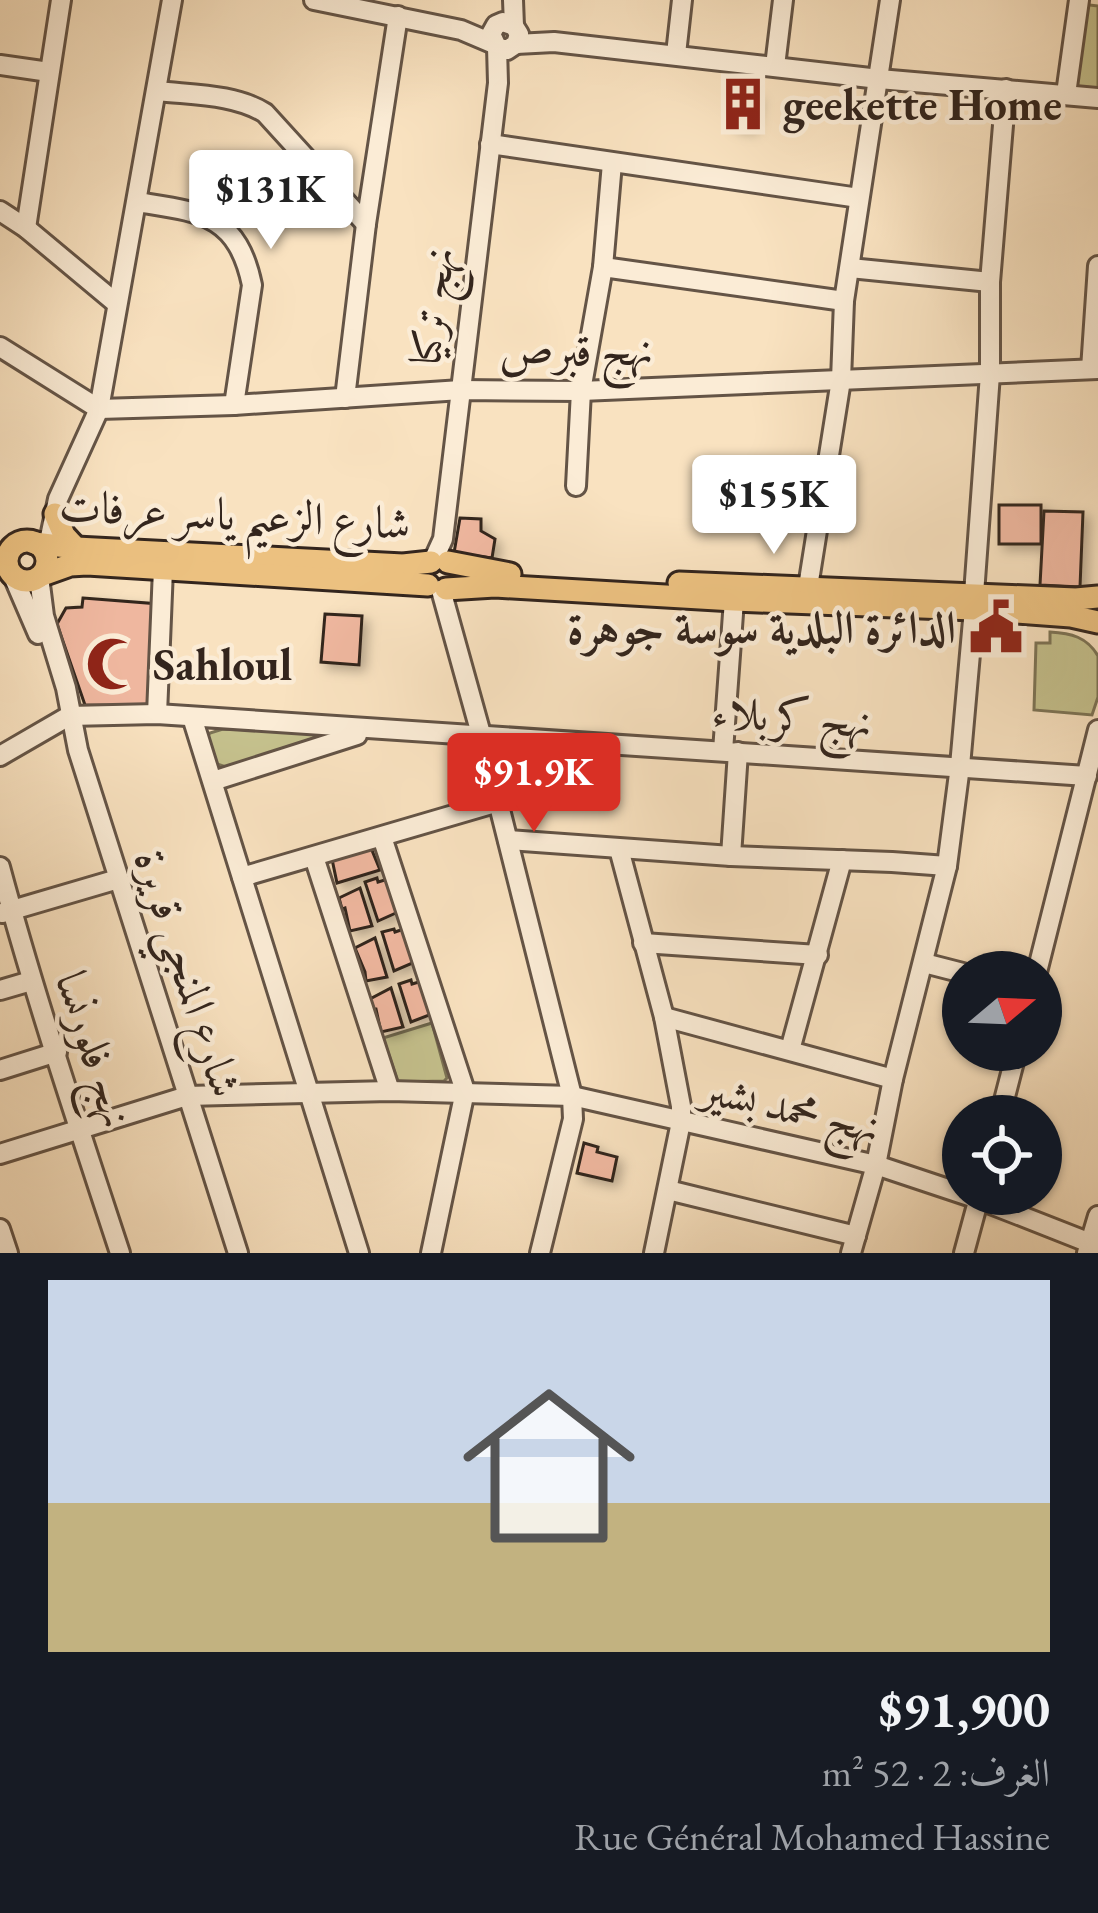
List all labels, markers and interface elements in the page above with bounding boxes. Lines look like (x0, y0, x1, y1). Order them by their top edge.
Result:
building icon: geekette Home (714, 75, 772, 133)
place label: geekette Home (783, 75, 1062, 134)
pin: $131K (187, 150, 355, 252)
text: $131K (216, 163, 326, 214)
street label: نهج تركيا (395, 244, 479, 370)
street label: نهج قبرص (498, 320, 654, 392)
pin: $155K (690, 455, 858, 557)
text: $155K (719, 468, 829, 519)
street label: شارع الزعيم ياسر عرفات (57, 476, 412, 568)
place label: الدائرة البلدية سوسة جوهرة (567, 598, 956, 657)
public building icon: الدائرة البلدية سوسة جوهرة (967, 598, 1025, 656)
mosque icon: Sahloul (84, 635, 142, 693)
place label: Sahloul (153, 635, 293, 693)
street label: نهج كربلاء (709, 681, 874, 762)
pin: $91.9K (436, 733, 632, 835)
text: $91.9K (474, 746, 594, 797)
street label: شارع المنجي قريرة (108, 842, 256, 1109)
north arrow (942, 951, 1062, 1071)
map controls (942, 951, 1062, 1215)
street label: نهج فلورنسا (31, 963, 147, 1138)
street label: نهج محمد بشير (690, 1057, 886, 1167)
button: locate (942, 1095, 1062, 1215)
icon: home (441, 1358, 657, 1574)
text: $91,900 (879, 1676, 1050, 1742)
text: الغرف: 2 · 52 m² (822, 1747, 1050, 1798)
text: Rue Général Mohamed Hassine (574, 1811, 1050, 1862)

